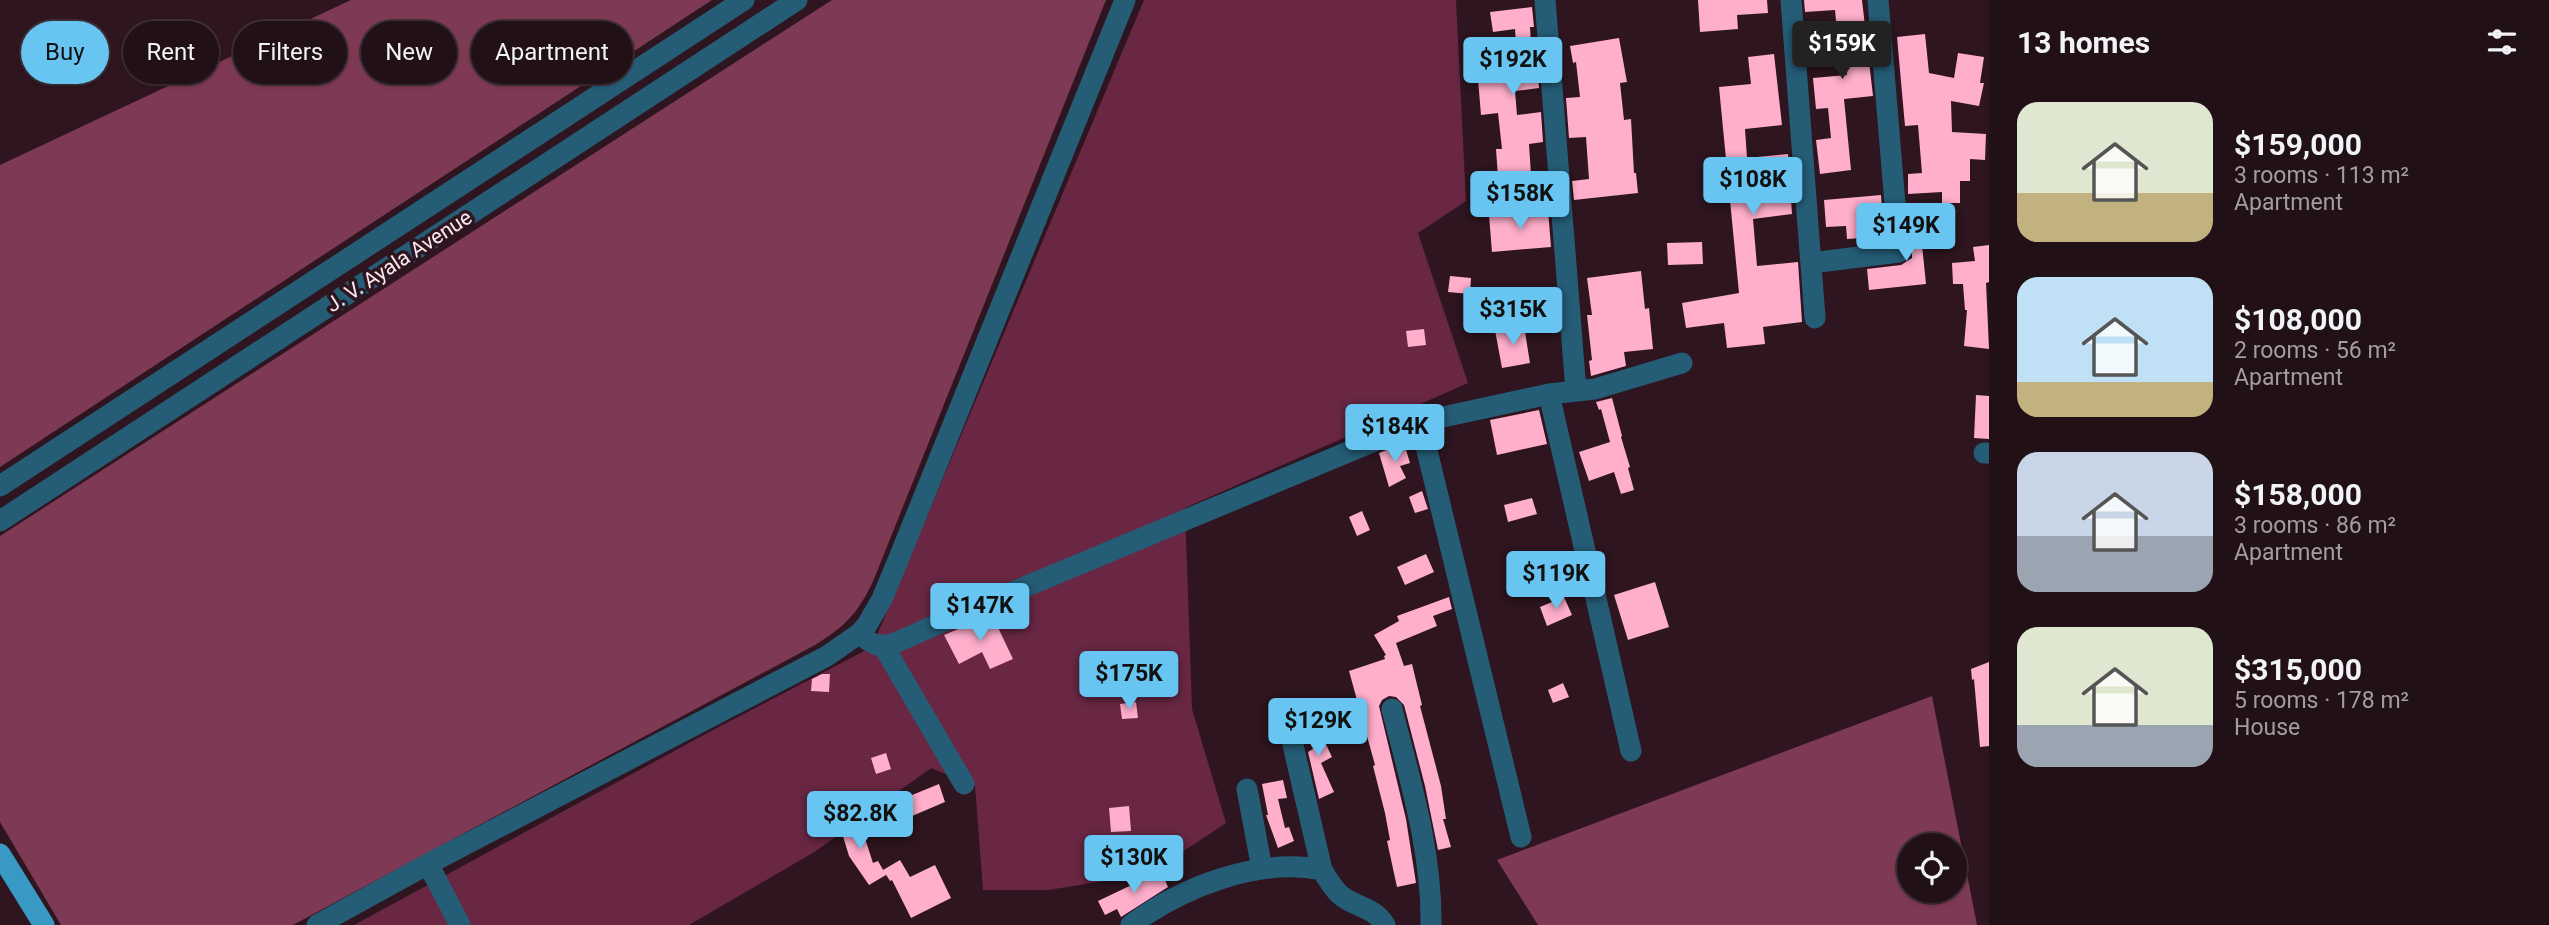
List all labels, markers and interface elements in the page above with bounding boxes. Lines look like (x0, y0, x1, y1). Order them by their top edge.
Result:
chip: Buy (21, 21, 109, 84)
chip: Rent (123, 21, 219, 84)
chip: Filters (233, 21, 347, 84)
chip: New (361, 21, 457, 84)
chip: Apartment (471, 21, 633, 84)
pin: $159K (1793, 22, 1891, 81)
icon: filters (2483, 23, 2521, 61)
text: 13 homes (2017, 25, 2150, 60)
text: $159K (1808, 30, 1876, 57)
pin: $192K (1464, 38, 1562, 97)
text: $192K (1479, 46, 1547, 73)
text: $159,000 (2234, 127, 2362, 162)
icon: home (2073, 130, 2157, 214)
pin: $108K (1704, 158, 1802, 217)
text: 3 rooms · 113 m² (2234, 162, 2409, 189)
text: $108K (1719, 166, 1787, 193)
pin: $158K (1471, 172, 1569, 231)
text: $158K (1486, 180, 1554, 207)
text: Apartment (2234, 189, 2343, 216)
pin: $149K (1857, 204, 1955, 263)
street label: J. V. Ayala Avenue (322, 205, 476, 317)
text: $149K (1872, 212, 1940, 239)
pin: $315K (1464, 288, 1562, 347)
text: $315K (1479, 296, 1547, 323)
text: $108,000 (2234, 302, 2362, 337)
icon: home (2073, 305, 2157, 389)
text: 2 rooms · 56 m² (2234, 337, 2396, 364)
text: Apartment (2234, 364, 2343, 391)
pin: $184K (1346, 405, 1444, 464)
text: $184K (1361, 413, 1429, 440)
text: $158,000 (2234, 477, 2362, 512)
icon: home (2073, 480, 2157, 564)
text: 3 rooms · 86 m² (2234, 512, 2396, 539)
text: Apartment (2234, 539, 2343, 566)
pin: $119K (1507, 552, 1605, 611)
text: $119K (1522, 560, 1590, 587)
pin: $147K (931, 584, 1029, 643)
text: $147K (946, 592, 1014, 619)
pin: $175K (1080, 652, 1178, 711)
text: $315,000 (2234, 652, 2362, 687)
icon: home (2073, 655, 2157, 739)
text: $175K (1095, 660, 1163, 687)
text: 5 rooms · 178 m² (2234, 687, 2409, 714)
pin: $129K (1269, 698, 1367, 758)
text: $129K (1284, 707, 1352, 734)
text: House (2234, 714, 2300, 741)
pin: $82.8K (803, 792, 917, 851)
text: $82.8K (823, 800, 897, 827)
map controls (1897, 833, 1967, 903)
button: locate (1897, 833, 1967, 903)
pin: $130K (1085, 836, 1183, 895)
text: $130K (1100, 844, 1168, 871)

